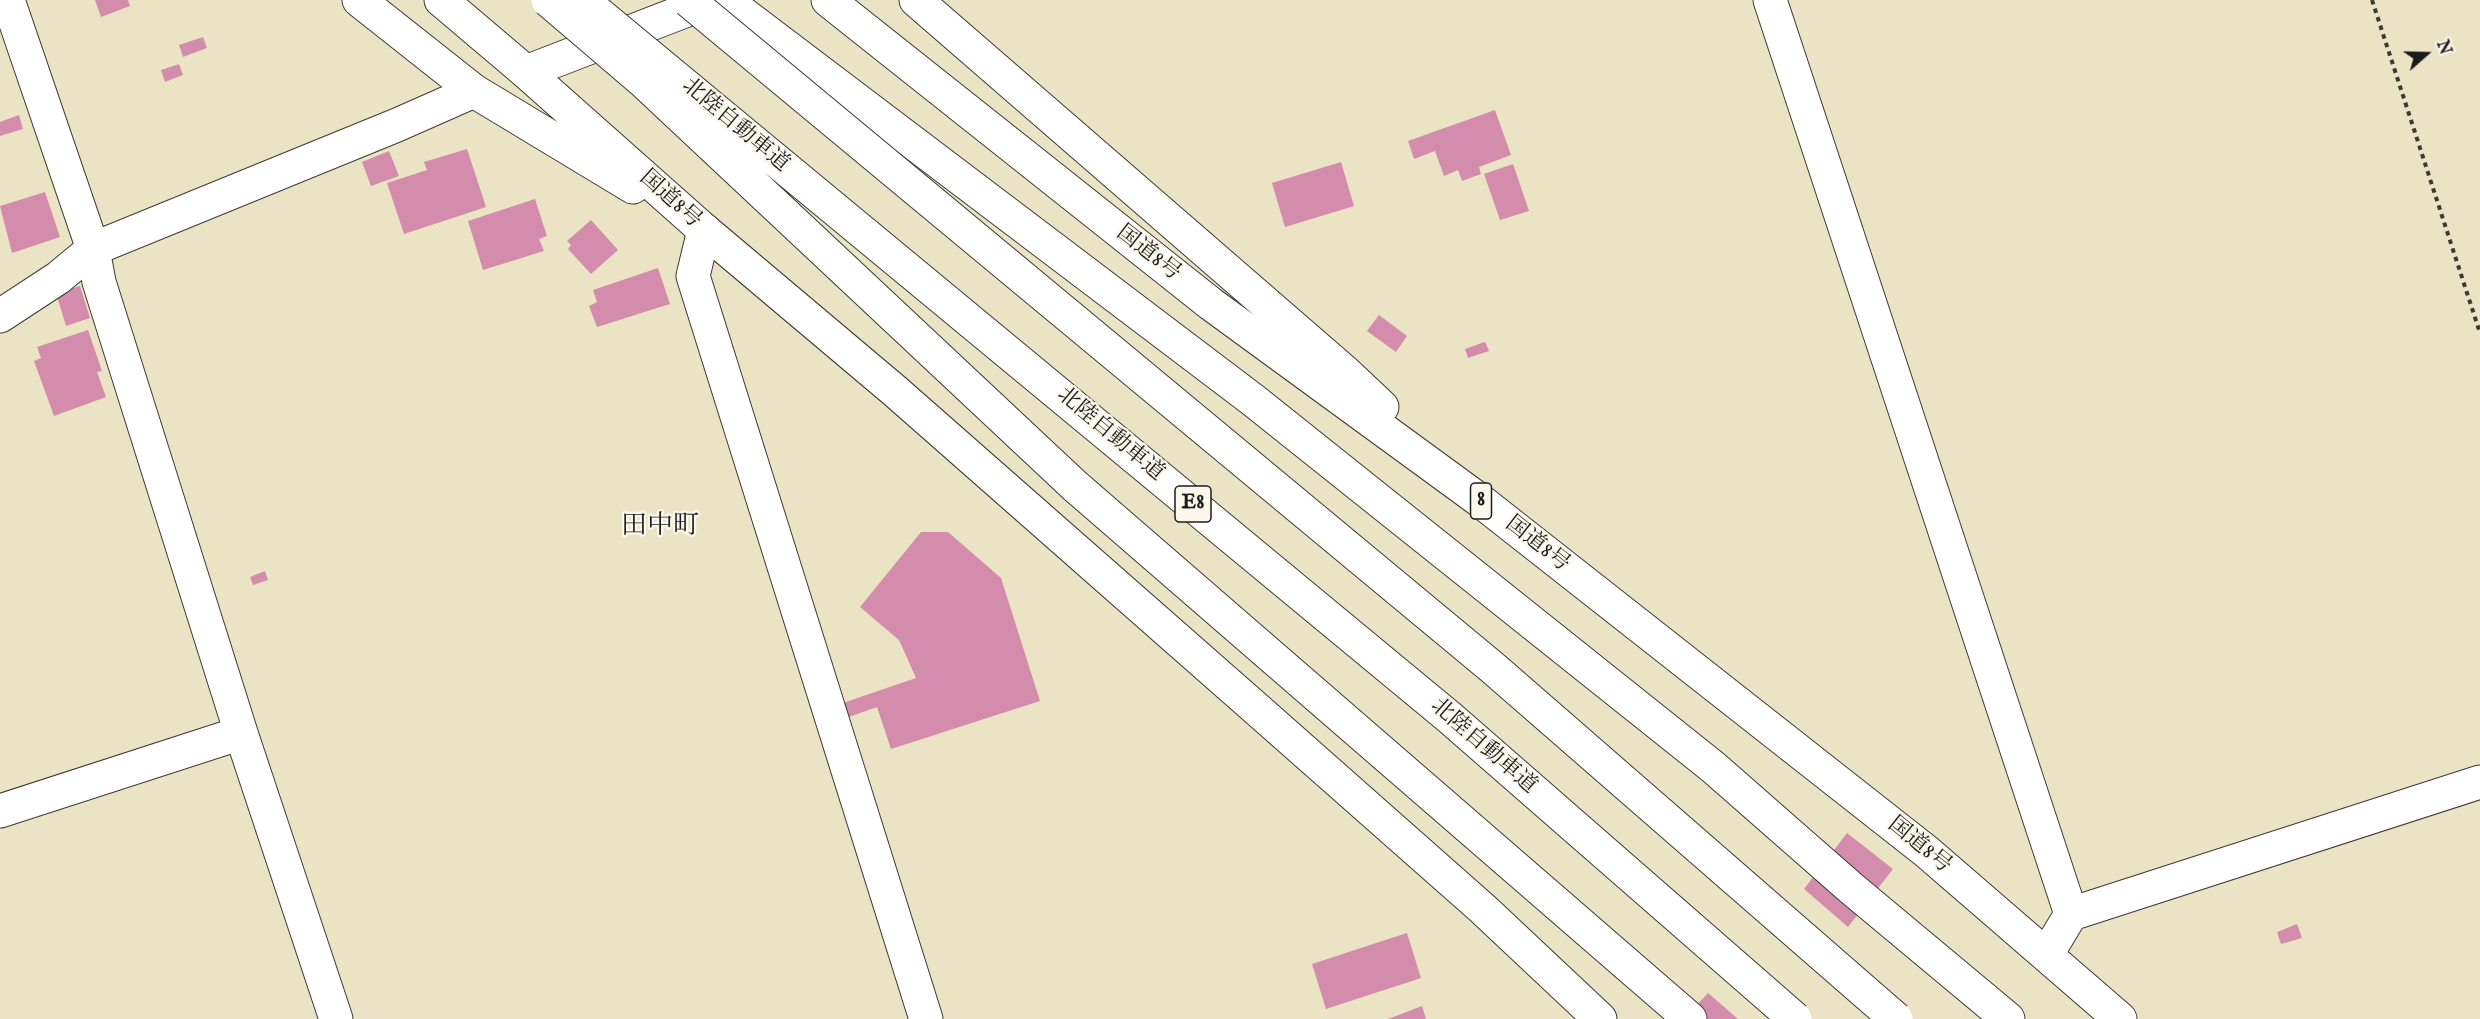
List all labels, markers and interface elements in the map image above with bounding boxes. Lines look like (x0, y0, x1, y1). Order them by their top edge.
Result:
north arrow (2396, 24, 2456, 84)
text: N (2431, 38, 2455, 58)
street label: 北陸自動車道 (676, 73, 794, 179)
street label: 国道8号 (633, 165, 707, 235)
street label: 国道8号 (1110, 221, 1186, 287)
street label: 北陸自動車道 (1051, 382, 1169, 488)
road number: 8 (1470, 483, 1492, 519)
road number: E8 (1175, 486, 1211, 522)
district label: 田中町 (621, 512, 699, 544)
street label: 国道8号 (1499, 512, 1575, 578)
street label: 北陸自動車道 (1425, 694, 1541, 800)
street label: 国道8号 (1882, 812, 1956, 880)

